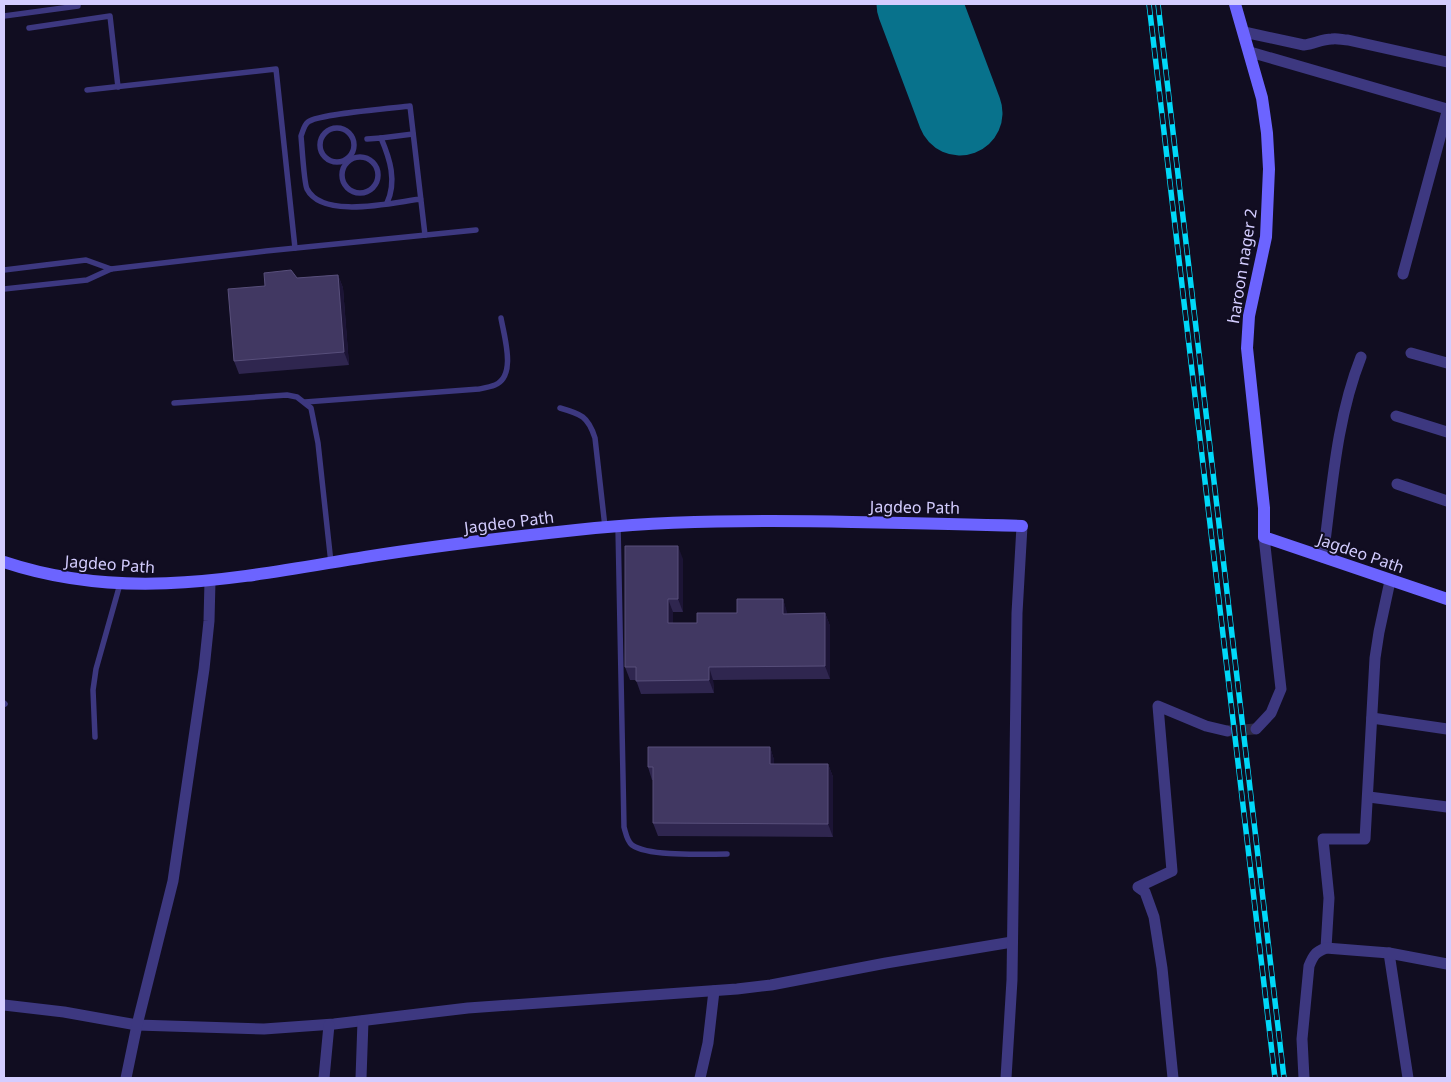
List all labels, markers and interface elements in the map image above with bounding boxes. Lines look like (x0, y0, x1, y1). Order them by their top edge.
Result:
street label: haroon nager 2 (1222, 207, 1262, 325)
street label: Jagdeo Path (868, 495, 960, 519)
street label: Jagdeo Path (461, 506, 555, 539)
street label: Jagdeo Path (1313, 527, 1407, 578)
street label: Jagdeo Path (62, 550, 156, 578)

